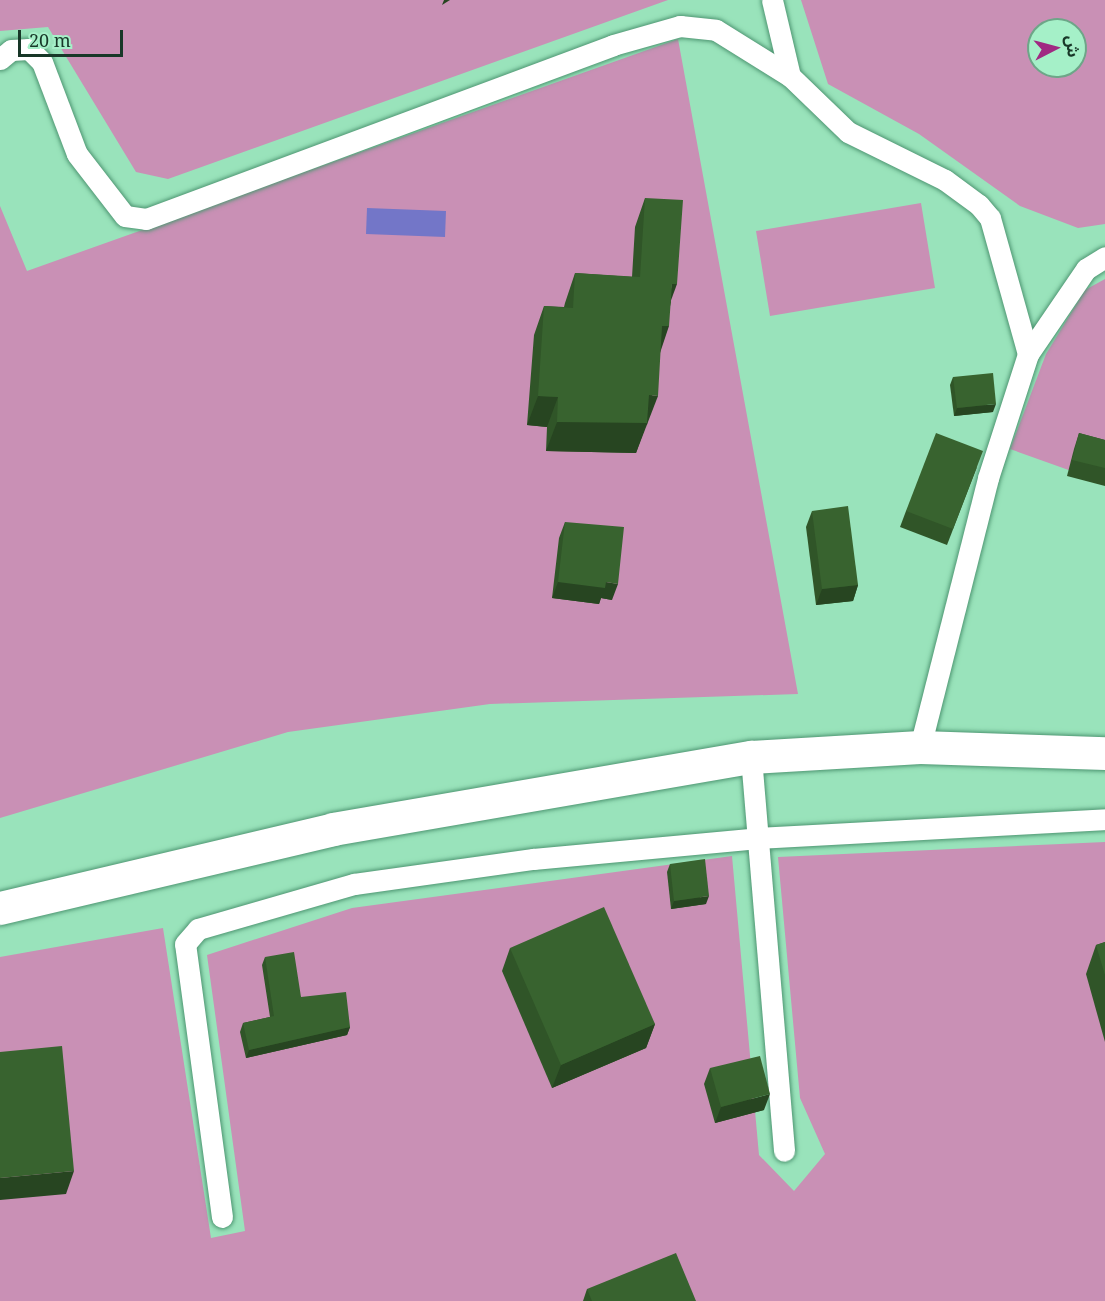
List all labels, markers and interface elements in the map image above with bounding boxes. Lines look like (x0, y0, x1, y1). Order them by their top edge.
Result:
scale bar (21, 18, 126, 56)
north arrow (1027, 18, 1087, 78)
text: 20 m (29, 28, 71, 52)
text: ش (1061, 34, 1085, 58)

